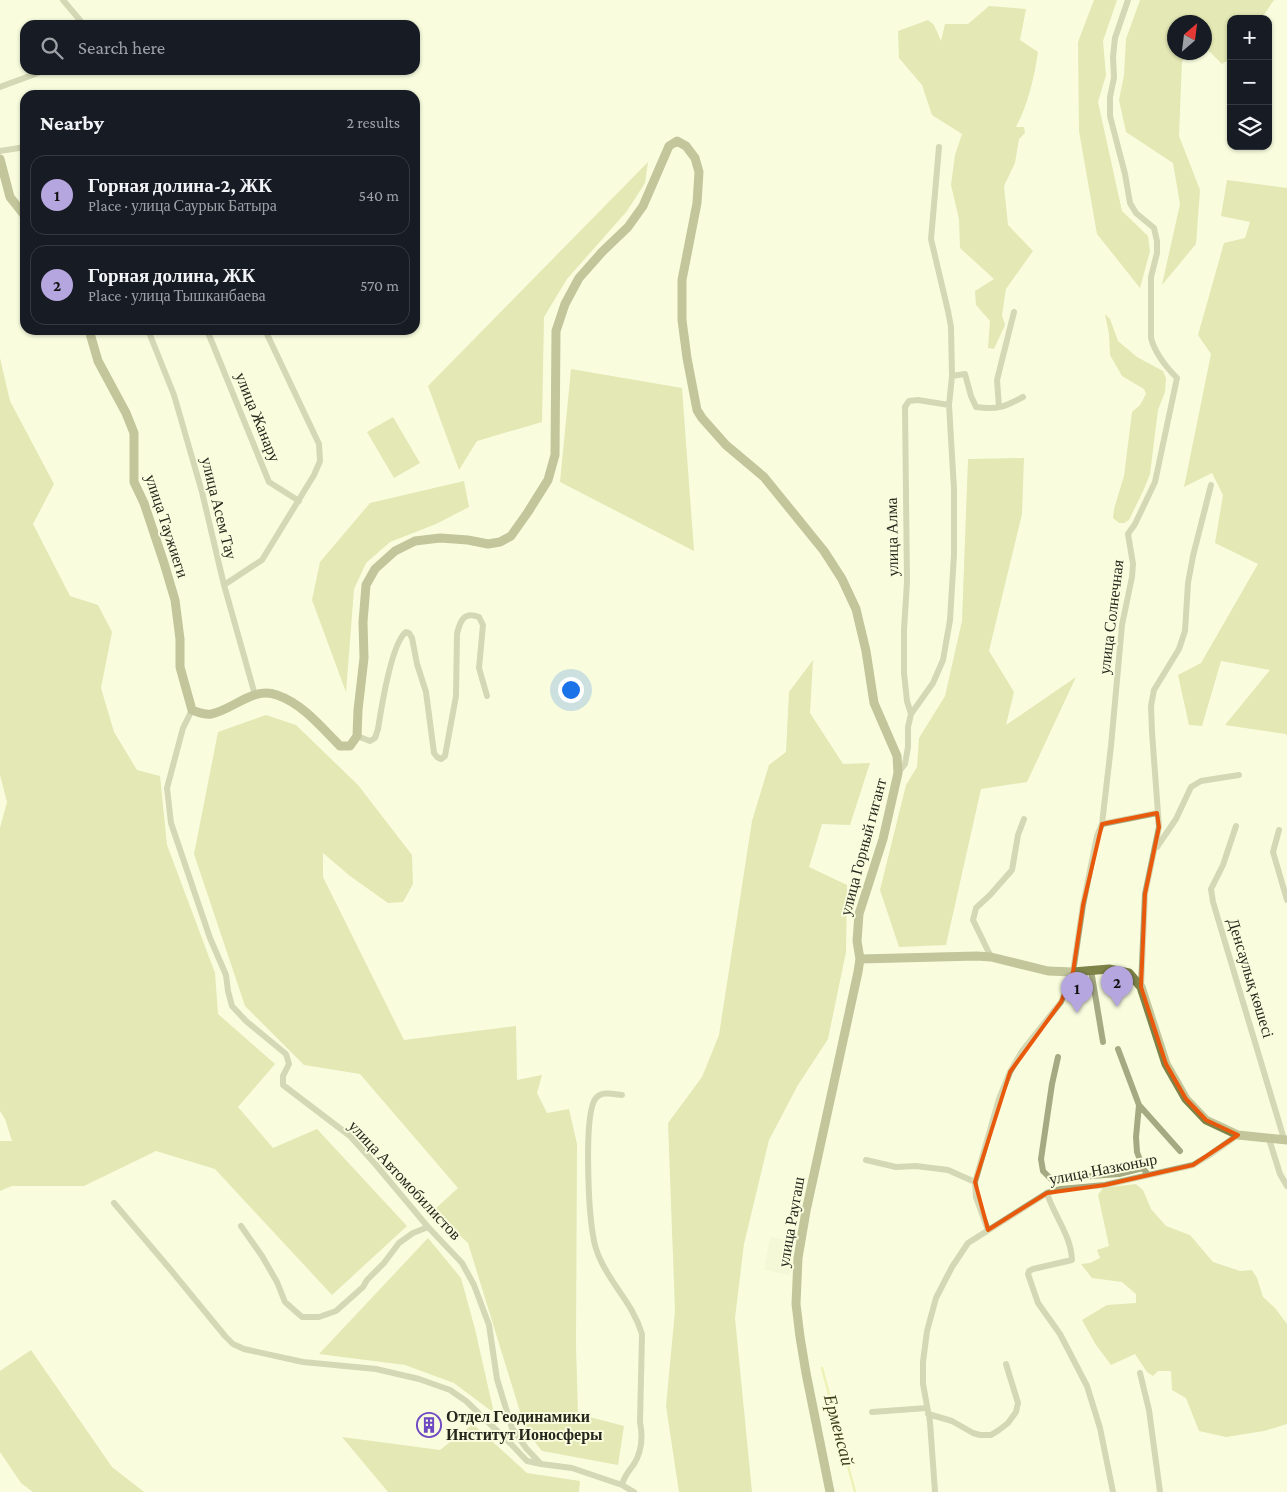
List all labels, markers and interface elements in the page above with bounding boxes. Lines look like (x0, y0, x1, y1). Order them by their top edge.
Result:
north arrow (1167, 15, 1212, 60)
map controls (1227, 15, 1272, 150)
button: + (1227, 15, 1272, 60)
search box (20, 20, 420, 75)
icon: search (38, 34, 66, 62)
text: Search here (78, 37, 165, 58)
button: − (1227, 60, 1272, 105)
button: layers (1227, 105, 1272, 150)
text: Nearby (40, 111, 104, 135)
text: 2 results (347, 114, 400, 131)
text: Горная долина-2, ЖК (88, 175, 272, 196)
text: 1 (54, 187, 60, 204)
text: 540 m (358, 187, 399, 204)
text: Place · улица Саурык Батыра (88, 197, 277, 214)
text: Горная долина, ЖК (88, 265, 255, 286)
text: 2 (53, 277, 61, 294)
text: 570 m (360, 277, 399, 294)
text: Place · улица Тышканбаева (88, 287, 266, 304)
street label: улица Жанару (231, 370, 284, 465)
street label: улица Асем Тау (197, 455, 240, 561)
street label: улица Таужиеги (141, 472, 192, 581)
street label: улица Алма (883, 497, 902, 577)
street label: улица Солнечная (1096, 558, 1128, 675)
your location (558, 677, 584, 703)
street label: улица Горный гигант (836, 776, 890, 918)
street label: Денсаулық көшесі (1224, 916, 1277, 1041)
pin: 2 (1101, 966, 1133, 1007)
pin: 1 (1061, 972, 1093, 1013)
street label: улица Автомобилистов (345, 1117, 465, 1244)
street label: улица Назконыр (1048, 1150, 1159, 1189)
street label: улица Раугаш (775, 1175, 808, 1269)
water label: Ерменсай (820, 1391, 858, 1468)
place label: Отдел Геодинамики Институт Ионосферы (446, 1408, 603, 1444)
building icon: Отдел Геодинамики Институт Ионосферы (416, 1412, 442, 1438)

